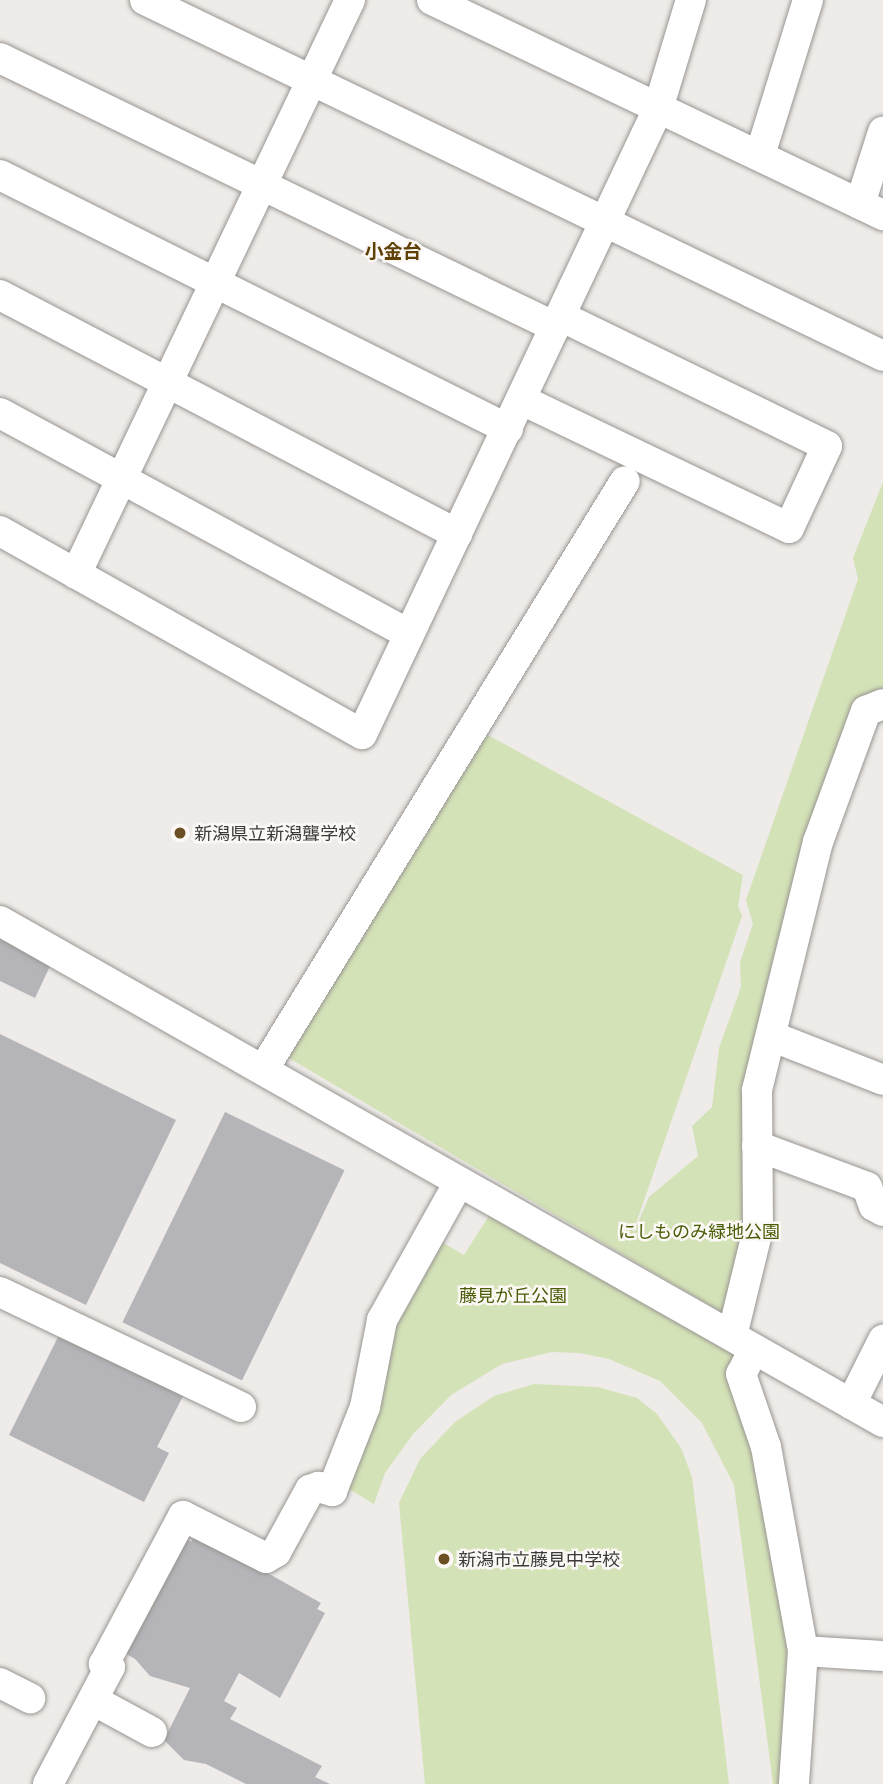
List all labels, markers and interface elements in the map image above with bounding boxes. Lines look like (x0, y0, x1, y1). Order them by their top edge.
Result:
district label: 小金台 (365, 241, 421, 263)
place label: 新潟県立新潟聾学校 (194, 822, 356, 844)
marker: 新潟県立新潟聾学校 (172, 825, 188, 841)
park label: にしものみ緑地公園 (618, 1220, 780, 1242)
park label: 藤見が丘公園 (459, 1284, 567, 1306)
place label: 新潟市立藤見中学校 (458, 1548, 620, 1570)
marker: 新潟市立藤見中学校 (436, 1551, 452, 1567)

